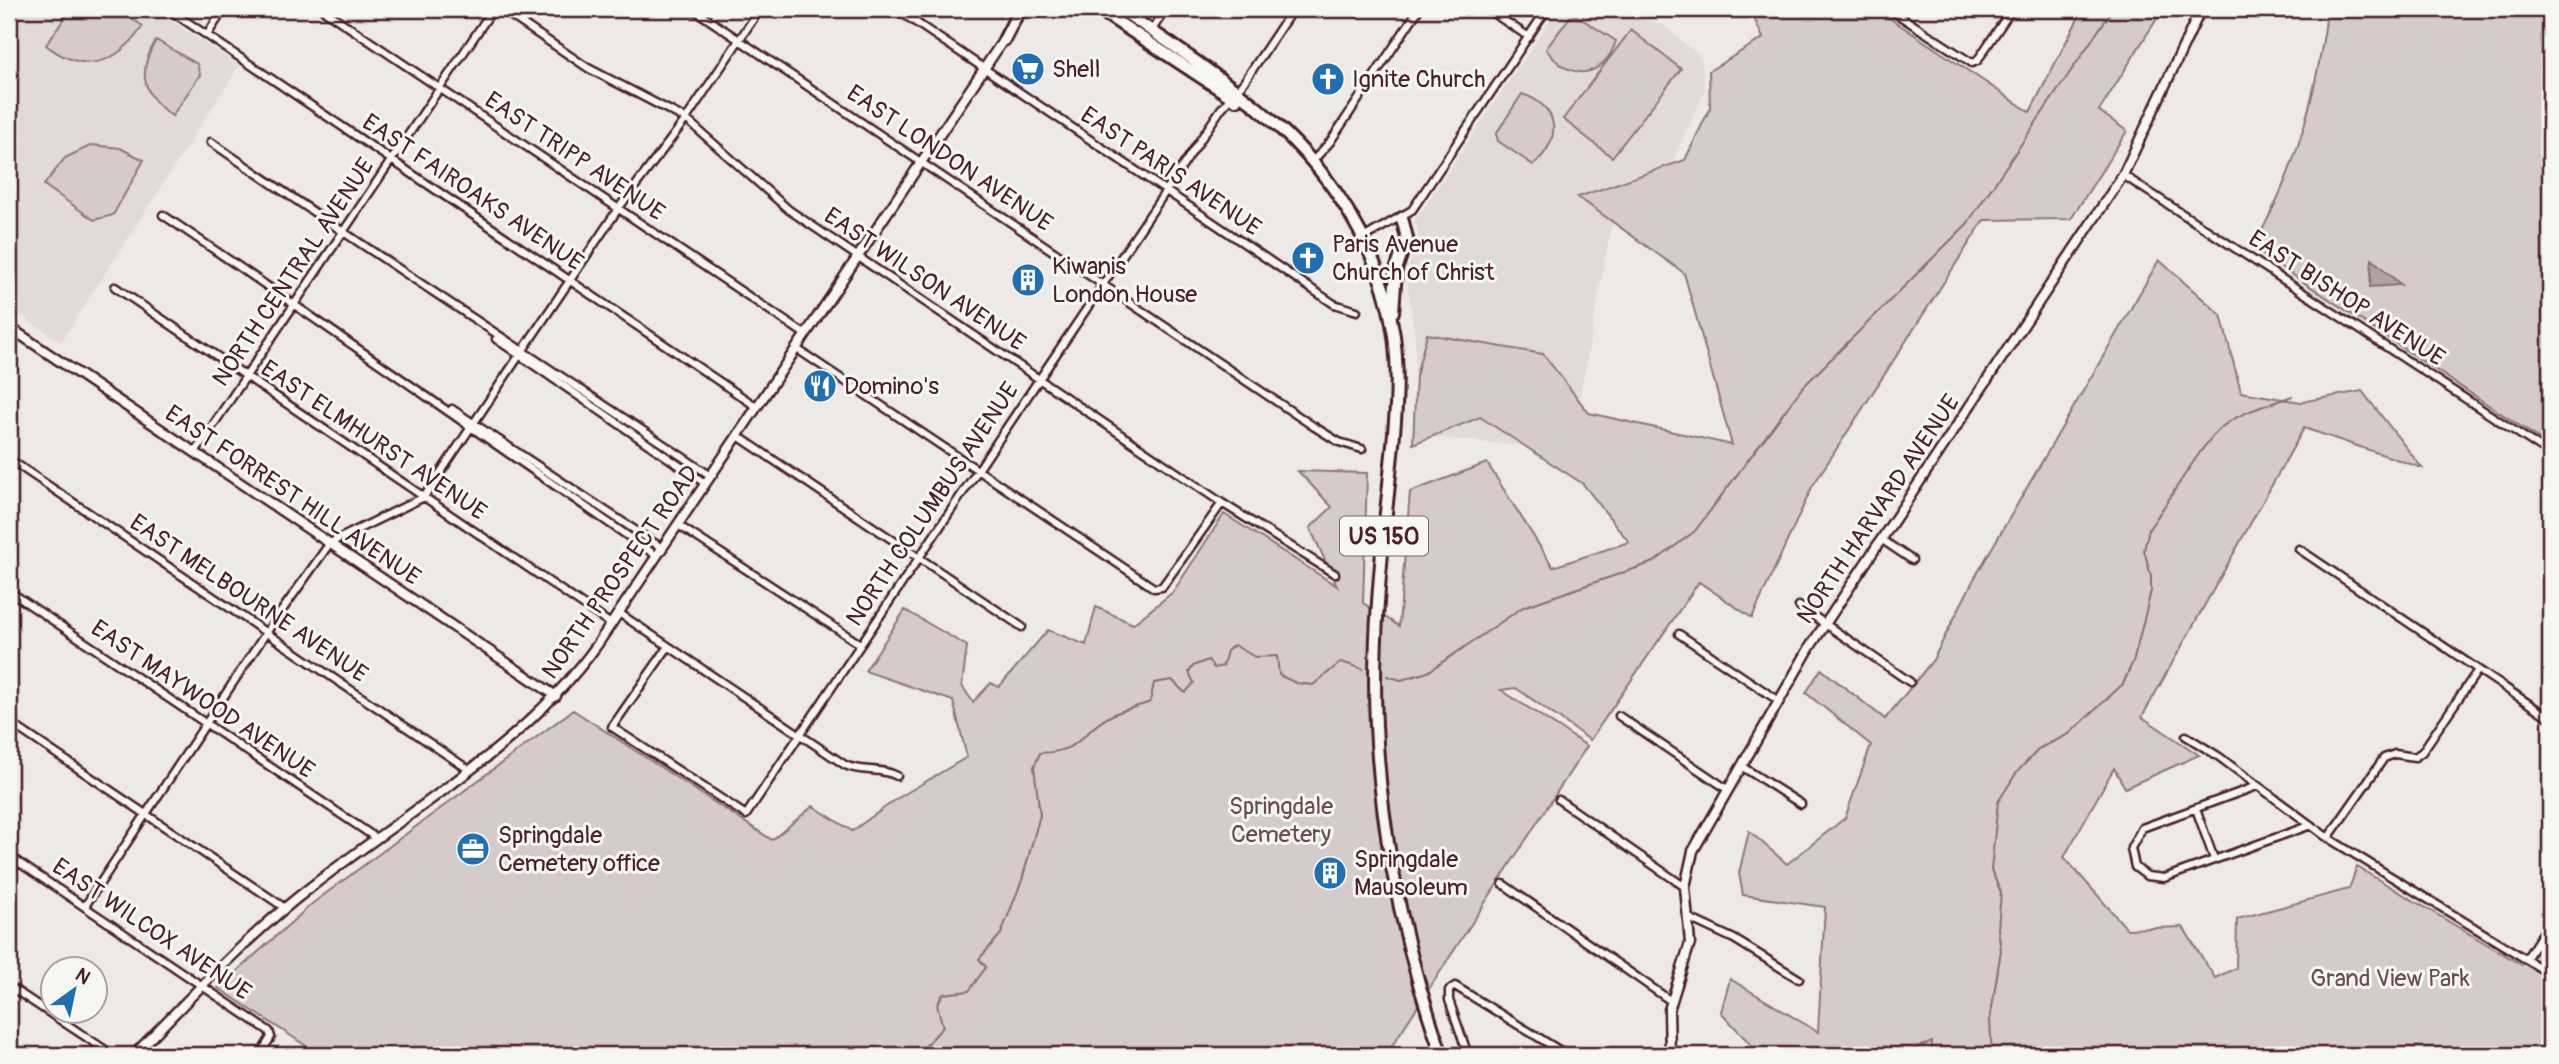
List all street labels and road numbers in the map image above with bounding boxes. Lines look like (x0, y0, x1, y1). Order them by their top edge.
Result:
street label: EAST LONDON AVENUE (841, 79, 1058, 238)
street label: EAST TRIPP AVENUE (479, 85, 670, 227)
street label: EAST PARIS AVENUE (1075, 100, 1266, 242)
street label: EAST FAIROAKS AVENUE (357, 108, 589, 277)
street label: NORTH CENTRAL AVENUE (206, 153, 381, 392)
street label: EAST WILSON AVENUE (819, 201, 1031, 358)
street label: EAST BISHOP AVENUE (2243, 224, 2450, 373)
street label: EAST ELMHURST AVENUE (255, 354, 492, 527)
street label: NORTH COLUMBUS AVENUE (840, 377, 1025, 632)
street label: NORTH HARVARD AVENUE (1791, 389, 1966, 629)
street label: EAST FORREST HILL AVENUE (160, 399, 426, 592)
street label: NORTH PROSPECT ROAD (536, 460, 705, 685)
street label: EAST MELBOURNE AVENUE (124, 508, 373, 689)
road number: US 150 (1340, 516, 1428, 556)
street label: EAST MAYWOOD AVENUE (86, 614, 320, 785)
street label: EAST WILCOX AVENUE (47, 852, 257, 1006)

